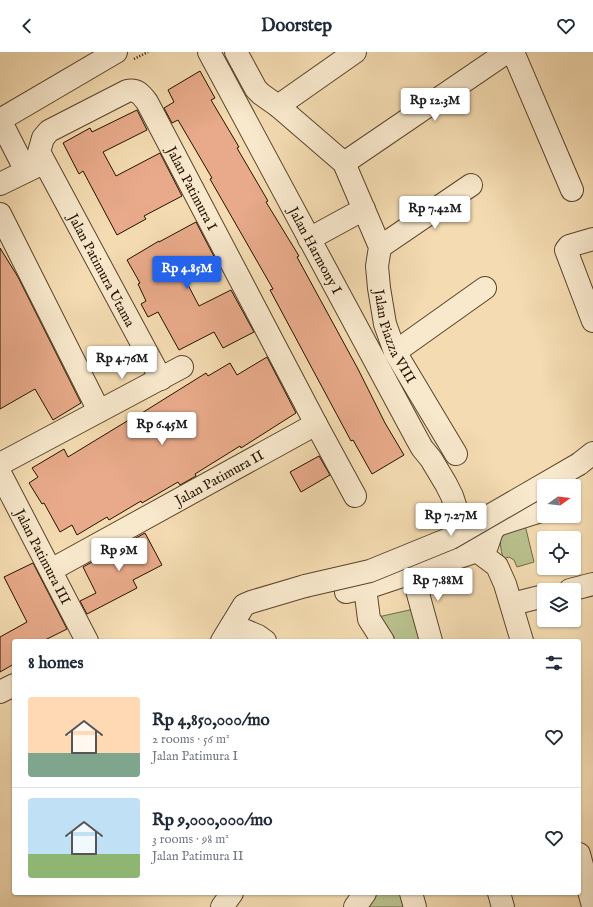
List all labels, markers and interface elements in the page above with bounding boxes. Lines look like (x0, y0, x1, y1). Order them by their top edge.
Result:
icon: back (16, 15, 38, 37)
text: Doorstep (261, 15, 332, 38)
icon: heart (555, 15, 577, 37)
pin: Rp 12.3M (394, 88, 476, 122)
text: Rp 12.3M (410, 92, 460, 109)
street label: Jalan Patimura I (161, 142, 221, 234)
pin: Rp 7.42M (394, 196, 476, 230)
text: Rp 7.42M (408, 200, 462, 217)
street label: Jalan Harmony I (283, 202, 345, 298)
street label: Jalan Patimura Utama (63, 209, 139, 331)
pin: Rp 4.85M (146, 256, 228, 290)
text: Rp 4.85M (161, 260, 213, 277)
street label: Jalan Piazza VIII (369, 286, 420, 387)
pin: Rp 4.76M (81, 346, 163, 380)
text: Rp 4.76M (96, 350, 148, 367)
pin: Rp 6.45M (121, 412, 203, 446)
text: Rp 6.45M (136, 416, 188, 433)
street label: Jalan Patimura II (170, 447, 267, 511)
north arrow (537, 479, 581, 523)
map controls (537, 479, 581, 627)
pin: Rp 7.27M (410, 503, 492, 537)
street label: Jalan Patimura III (9, 504, 74, 608)
text: Rp 7.27M (425, 507, 477, 524)
button: locate (537, 531, 581, 575)
pin: Rp 9M (91, 538, 147, 572)
text: Rp 9M (100, 542, 138, 559)
pin: Rp 7.88M (397, 568, 479, 602)
text: Rp 7.88M (413, 572, 464, 589)
button: layers (537, 583, 581, 627)
icon: filters (543, 652, 565, 674)
text: 8 homes (28, 653, 83, 674)
text: Rp 4,850,000/mo (152, 710, 270, 731)
icon: home (60, 713, 108, 761)
icon: heart (543, 726, 565, 748)
text: 2 rooms · 56 m² (152, 731, 230, 748)
text: Jalan Patimura I (152, 748, 238, 765)
text: Rp 9,000,000/mo (152, 810, 272, 831)
icon: home (60, 814, 108, 862)
icon: heart (543, 827, 565, 849)
text: 3 rooms · 98 m² (152, 831, 229, 848)
text: Jalan Patimura II (152, 848, 244, 865)

